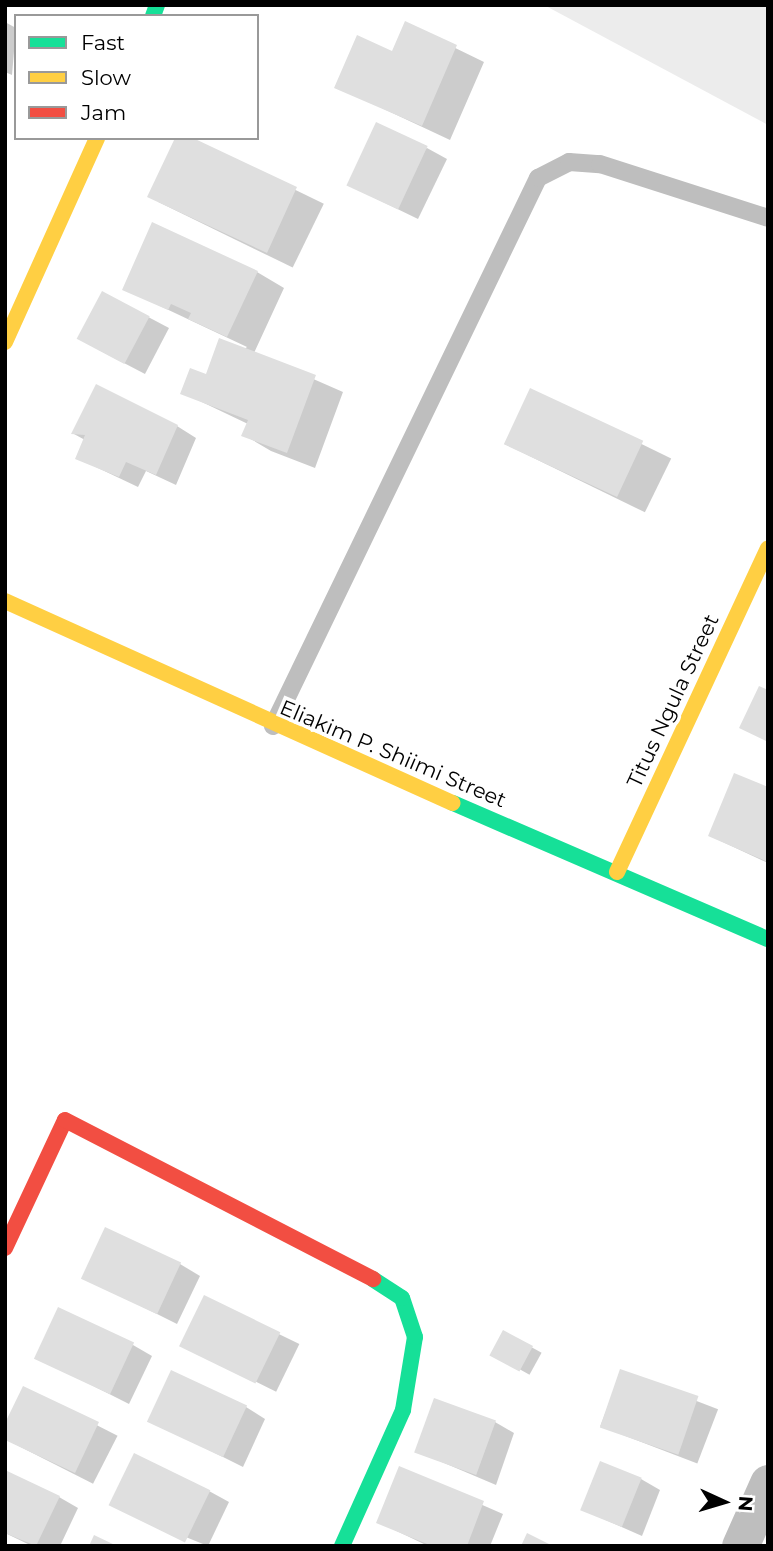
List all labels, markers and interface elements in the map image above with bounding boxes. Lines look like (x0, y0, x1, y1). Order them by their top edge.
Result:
legend (14, 14, 259, 140)
text: Fast (81, 30, 125, 55)
text: Slow (81, 65, 131, 90)
text: Jam (81, 100, 126, 125)
street label: Titus Ngula Street (622, 610, 724, 792)
street label: Eliakim P. Shiimi Street (276, 695, 510, 813)
north arrow (689, 1467, 759, 1537)
text: N (733, 1495, 757, 1512)

